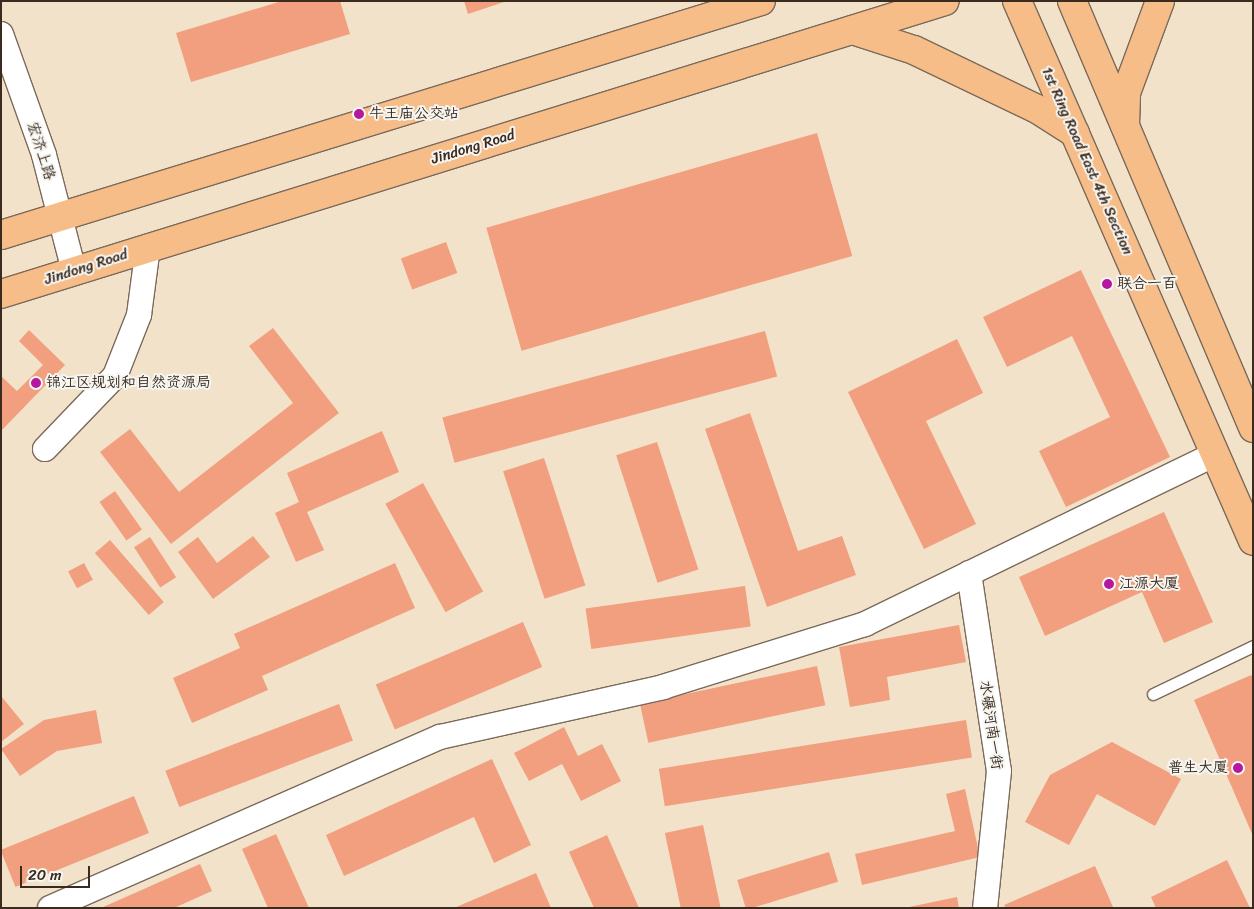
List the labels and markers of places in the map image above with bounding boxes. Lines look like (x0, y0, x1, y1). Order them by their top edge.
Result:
place label: 牛王庙公交站 (369, 105, 459, 123)
marker: 牛王庙公交站 (353, 108, 365, 120)
place label: 联合一百 (1117, 275, 1177, 293)
marker: 联合一百 (1101, 278, 1113, 290)
place label: 锦江区规划和自然资源局 (46, 374, 211, 392)
marker: 锦江区规划和自然资源局 (30, 377, 42, 389)
place label: 江源大厦 (1119, 575, 1179, 593)
marker: 江源大厦 (1103, 578, 1115, 590)
place label: 普生大厦 (1168, 759, 1228, 777)
marker: 普生大厦 (1232, 762, 1244, 774)

